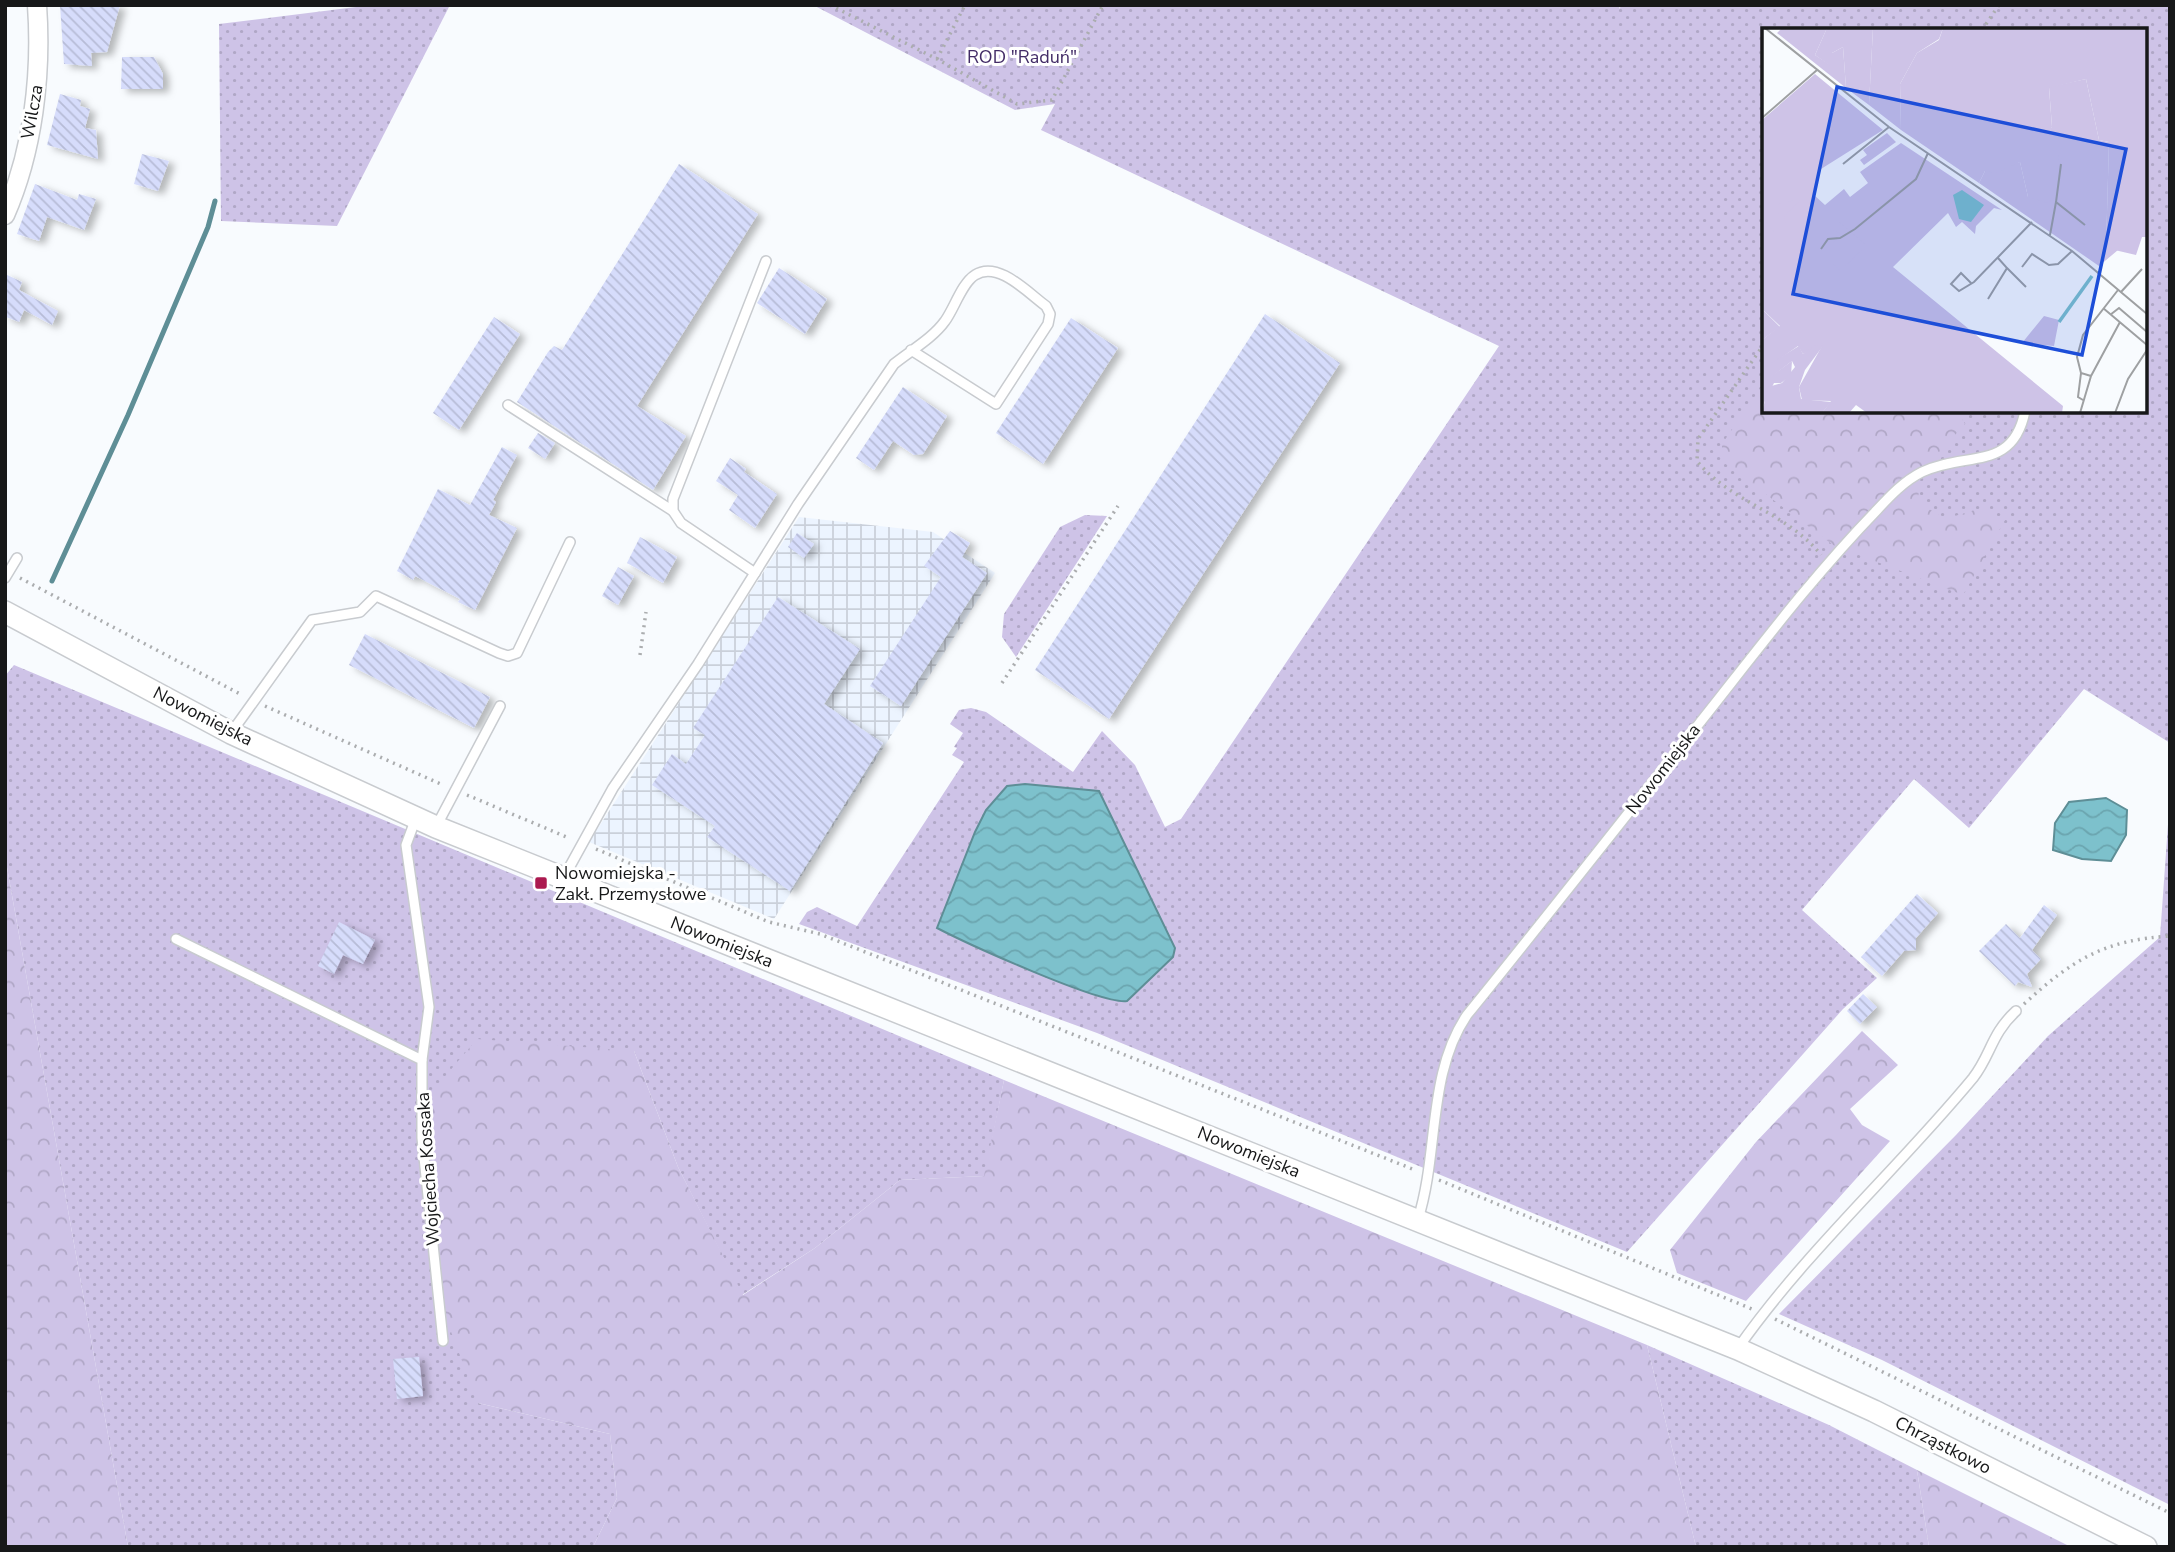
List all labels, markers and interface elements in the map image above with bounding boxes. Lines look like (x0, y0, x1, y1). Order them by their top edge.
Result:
inset map (1762, 28, 2147, 413)
park label: ROD "Raduń" (967, 45, 1077, 69)
street label: Wilcza (15, 83, 49, 141)
street label: Nowomiejska (149, 681, 257, 751)
street label: Nowomiejska (1620, 719, 1706, 819)
place label: Nowomiejska - Zakł. Przemysłowe (555, 861, 706, 906)
marker: Nowomiejska - Zakł. Przemysłowe (533, 875, 549, 891)
street label: Nowomiejska (667, 911, 777, 973)
street label: Wojciecha Kossaka (411, 1091, 445, 1247)
street label: Nowomiejska (1194, 1121, 1304, 1183)
street label: Chrząstkowo (1891, 1410, 1995, 1480)

